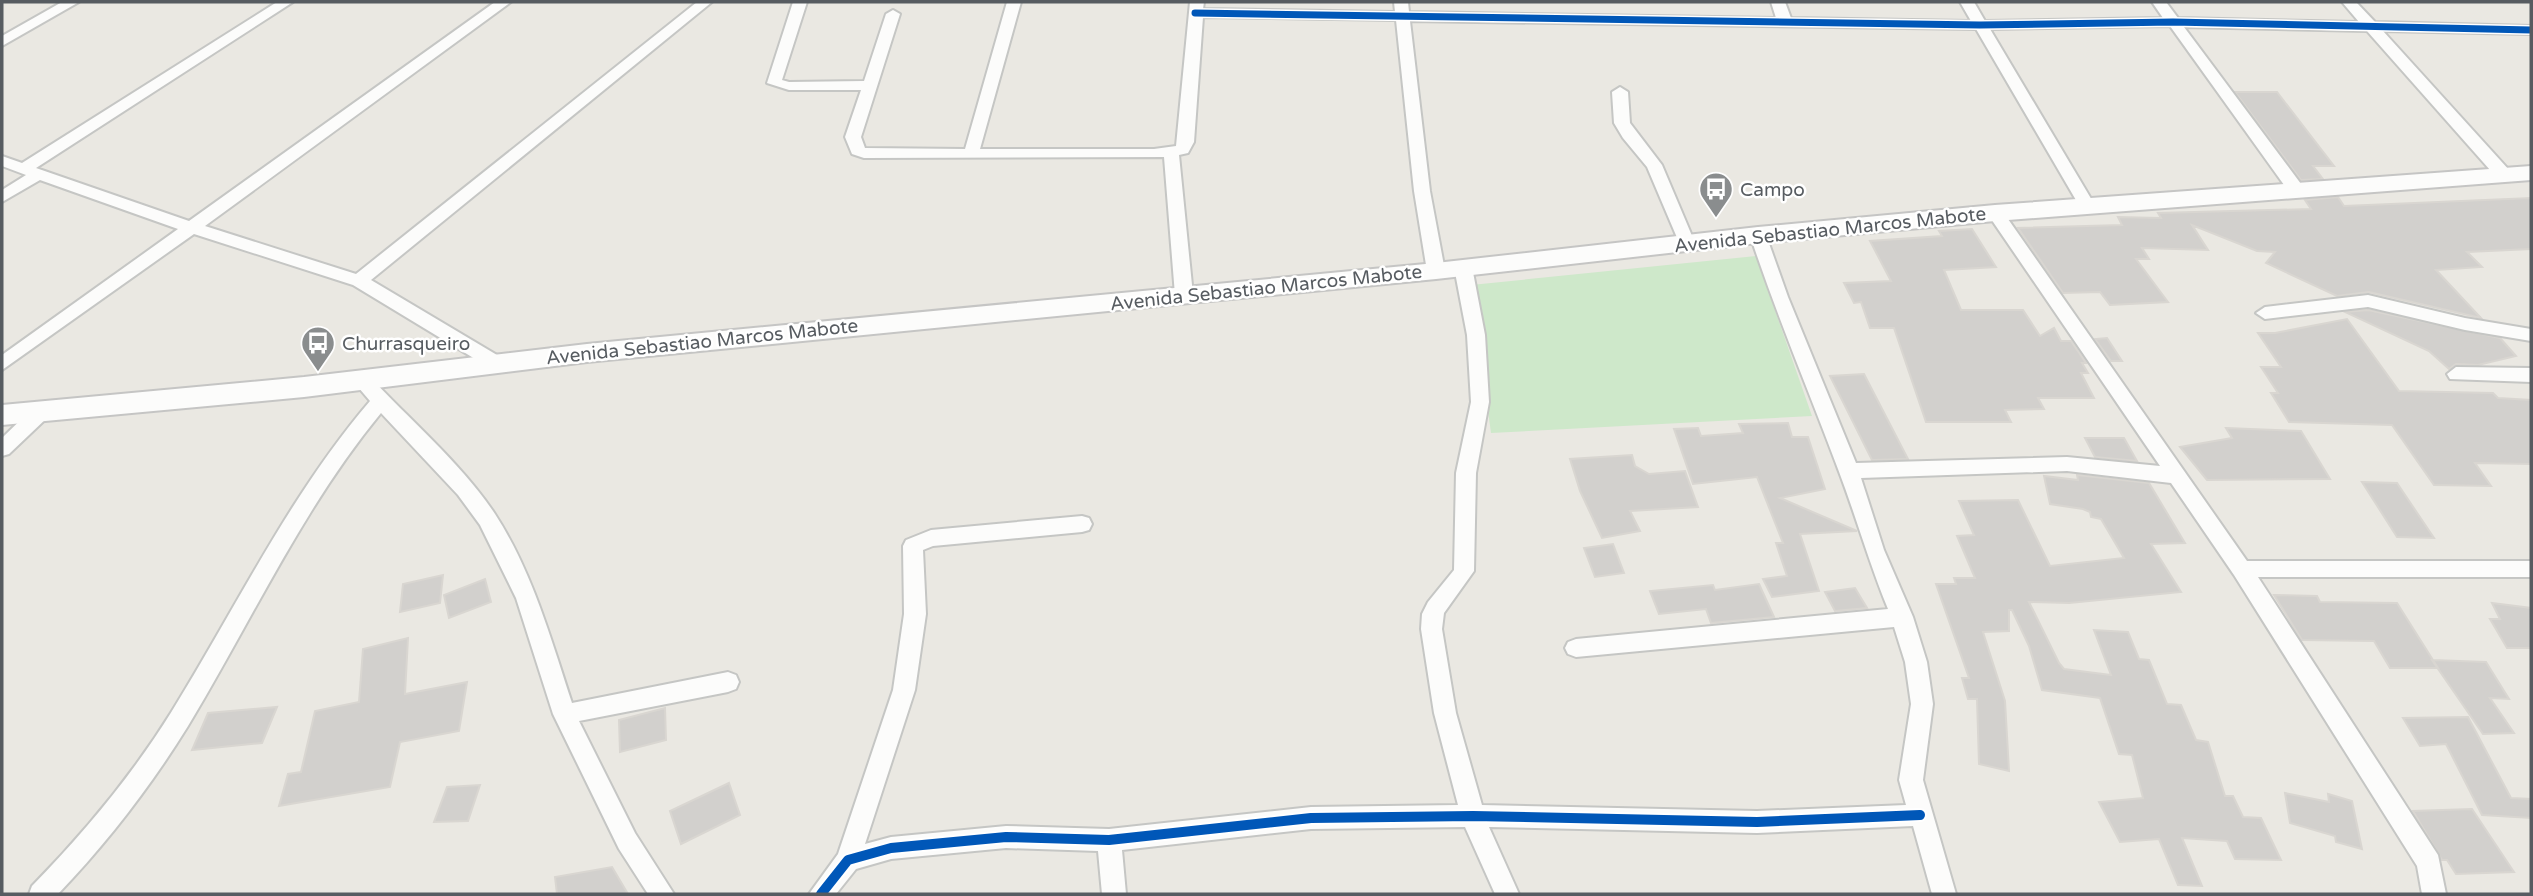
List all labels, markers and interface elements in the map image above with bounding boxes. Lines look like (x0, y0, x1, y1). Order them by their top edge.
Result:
bus stop icon: Campo (1697, 170, 1735, 219)
place label: Campo (1740, 179, 1805, 201)
street label: Avenida Sebastiao Marcos Mabote (1673, 203, 1987, 257)
street label: Avenida Sebastiao Marcos Mabote (1109, 261, 1423, 315)
street label: Avenida Sebastiao Marcos Mabote (545, 315, 859, 369)
bus stop icon: Churrasqueiro (299, 324, 337, 373)
place label: Churrasqueiro (342, 333, 470, 355)

